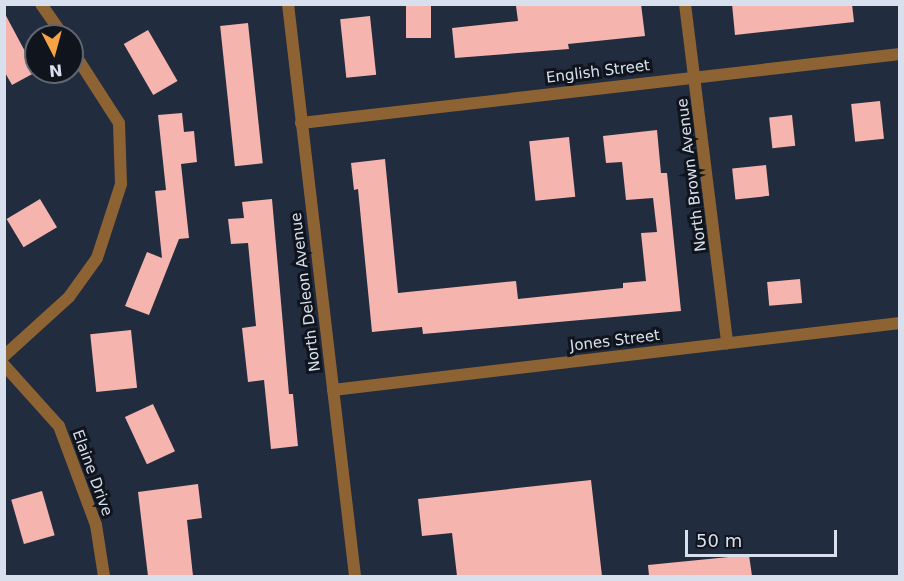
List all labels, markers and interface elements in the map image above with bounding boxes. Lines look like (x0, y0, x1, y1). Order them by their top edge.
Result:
north arrow (24, 24, 84, 84)
street label: English Street (545, 57, 651, 87)
text: N (48, 60, 63, 81)
street label: North Brown Avenue (674, 97, 710, 253)
street label: North Deleon Avenue (287, 211, 325, 373)
street label: Jones Street (569, 327, 661, 355)
street label: Elaine Drive (68, 427, 116, 519)
scale bar (688, 518, 840, 556)
text: 50 m (696, 530, 742, 551)

